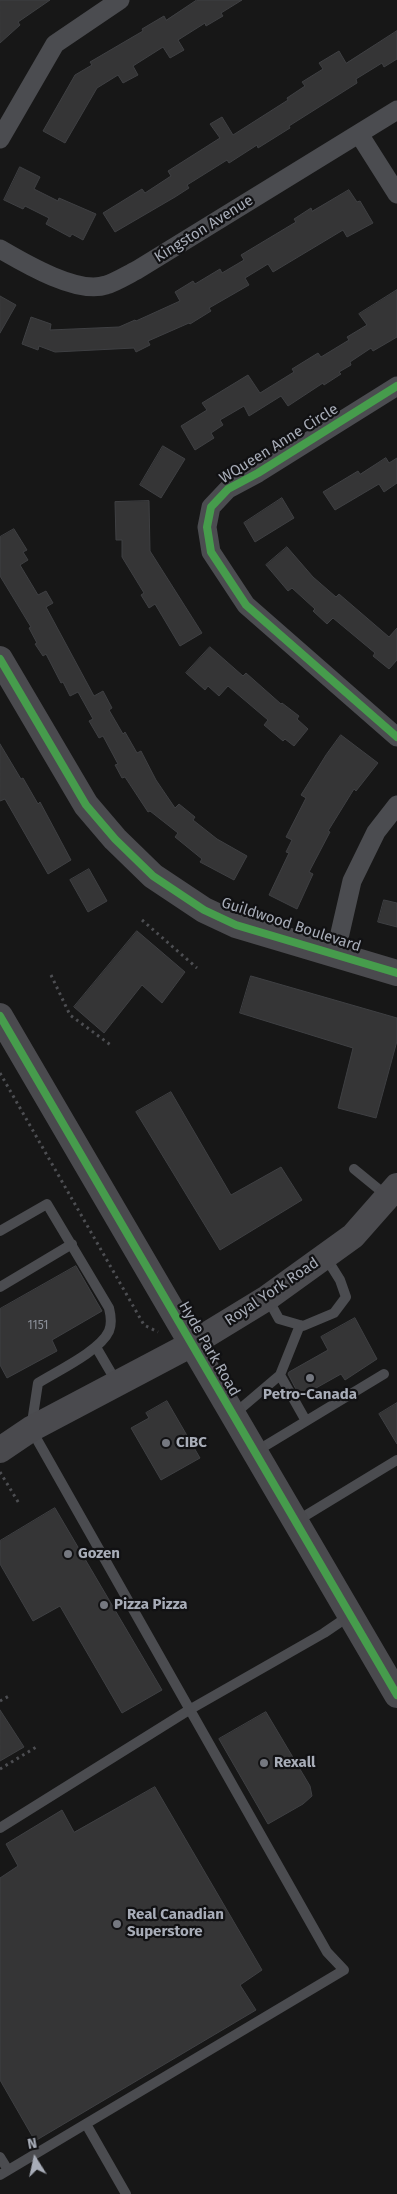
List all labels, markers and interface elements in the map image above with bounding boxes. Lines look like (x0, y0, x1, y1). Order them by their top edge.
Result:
street label: Kingston Avenue (151, 191, 257, 267)
street label: WQueen Anne Circle (216, 400, 342, 488)
street label: Guildwood Boulevard (219, 894, 363, 956)
street label: Royal York Road (222, 1254, 322, 1330)
street label: Hyde Park Road (175, 1298, 243, 1400)
house number: 1151 (28, 1319, 48, 1333)
marker: Petro-Canada (304, 1372, 316, 1384)
place label: Petro-Canada (263, 1386, 357, 1404)
place label: CIBC (176, 1434, 207, 1452)
marker: CIBC (160, 1437, 172, 1449)
place label: Gozen (78, 1545, 120, 1563)
marker: Gozen (62, 1548, 74, 1560)
place label: Pizza Pizza (114, 1596, 188, 1614)
marker: Pizza Pizza (98, 1599, 110, 1611)
place label: Rexall (274, 1754, 316, 1772)
marker: Rexall (258, 1757, 270, 1769)
place label: Real Canadian Superstore (127, 1906, 224, 1941)
marker: Real Canadian Superstore (111, 1918, 123, 1930)
north arrow (10, 2134, 60, 2184)
text: N (26, 2135, 38, 2153)

